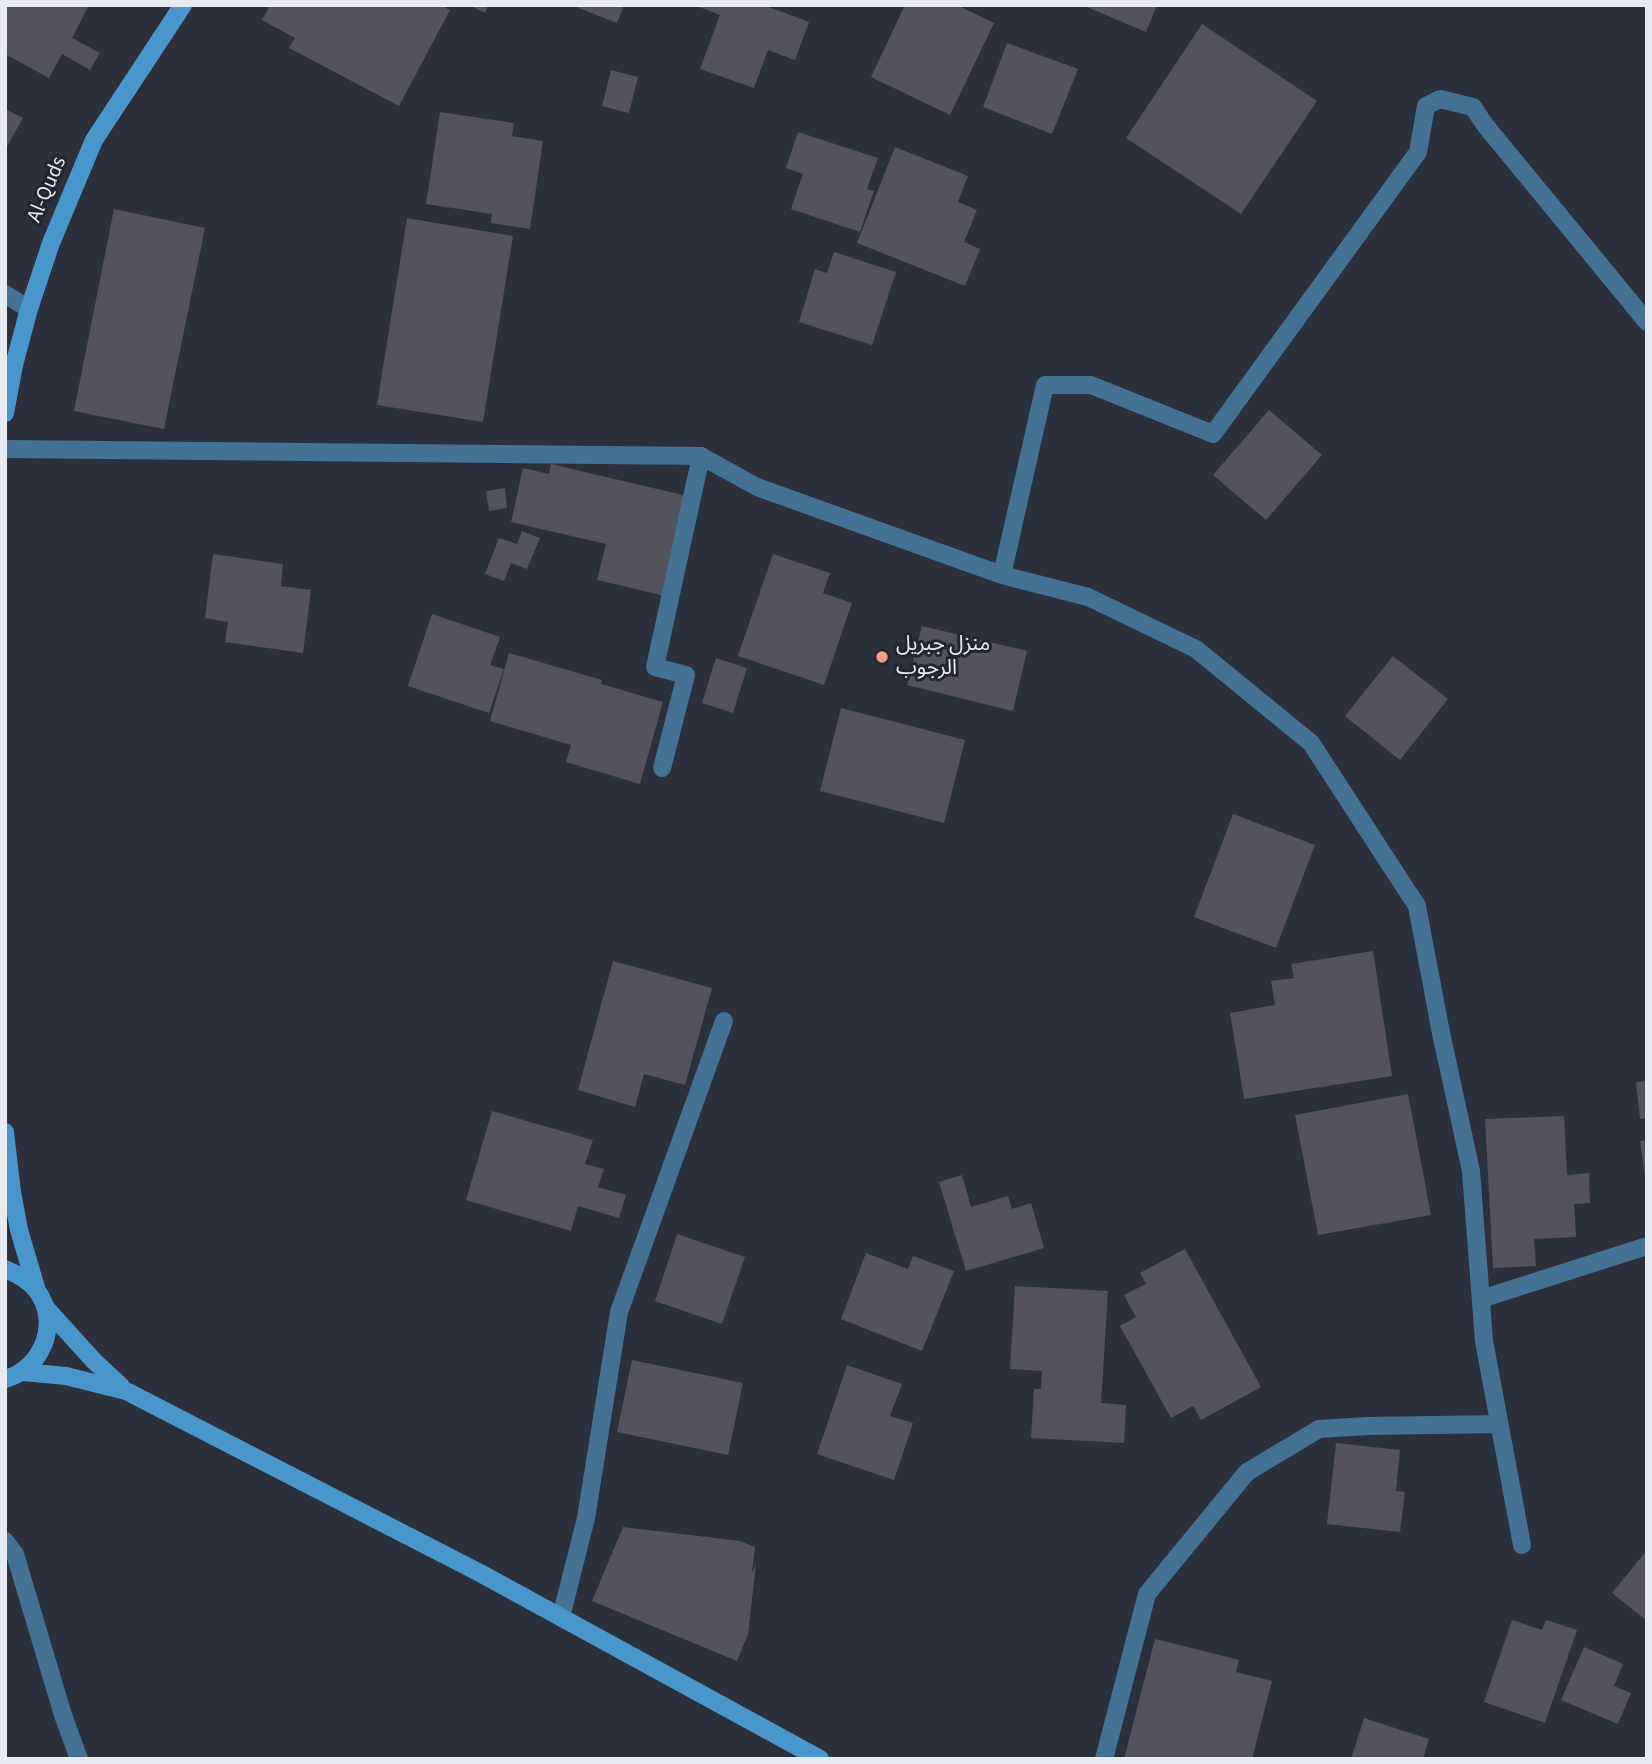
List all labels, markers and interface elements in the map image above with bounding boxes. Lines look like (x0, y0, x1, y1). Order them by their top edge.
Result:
street label: Al-Quds (23, 153, 73, 227)
place label: منزل جبريل الرجوب (896, 632, 990, 682)
marker: منزل جبريل الرجوب (874, 649, 890, 665)

